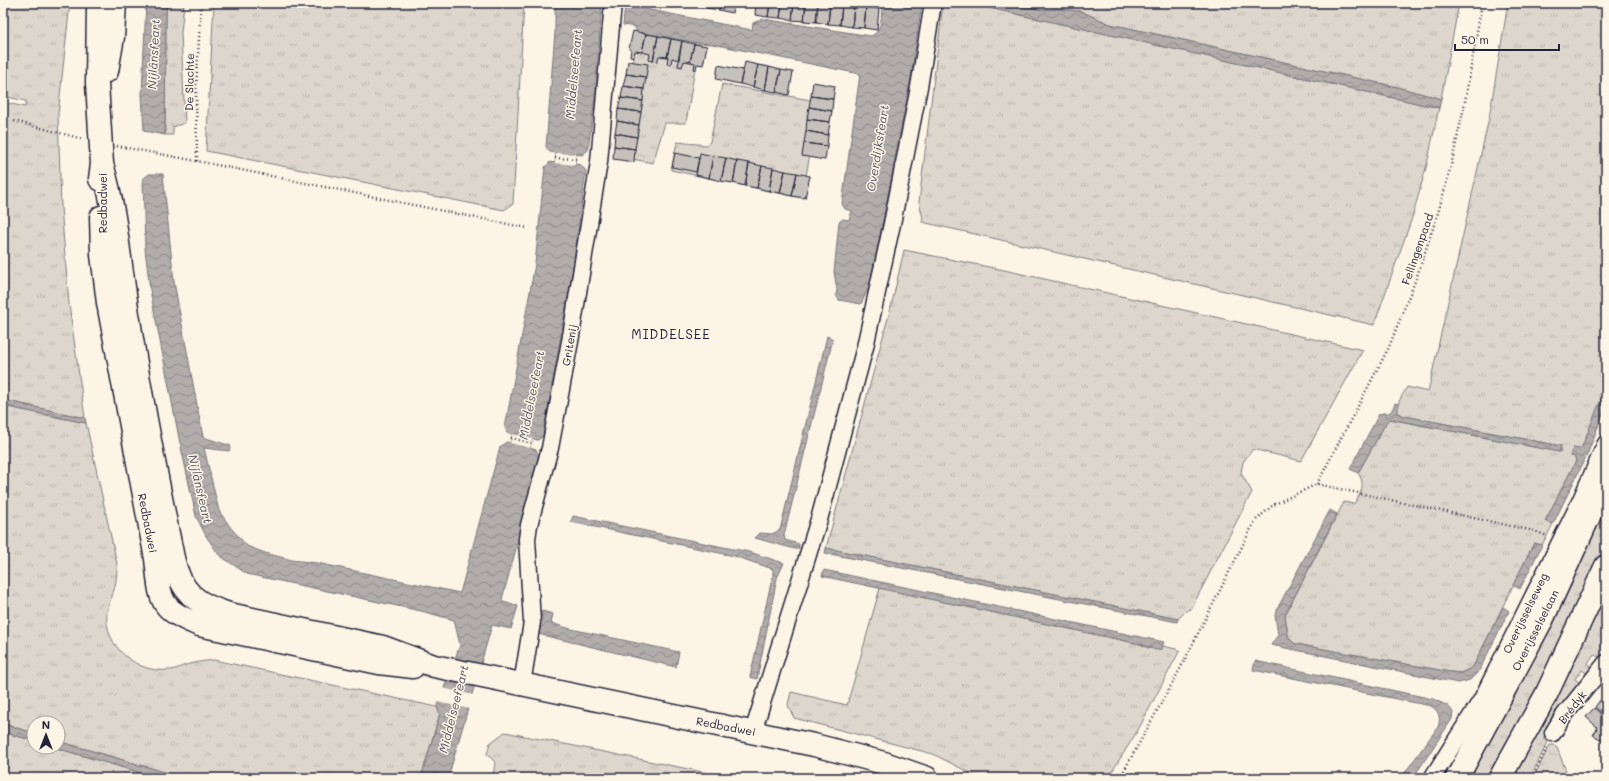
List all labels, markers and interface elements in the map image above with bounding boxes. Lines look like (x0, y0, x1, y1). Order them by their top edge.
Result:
water label: Nijlânsfeart (143, 18, 163, 90)
scale bar (1455, 26, 1559, 52)
water label: Middelseefeart (561, 28, 585, 120)
text: 50 m (1461, 31, 1489, 47)
street label: De Slachte (181, 53, 197, 111)
water label: Overdijksfeart (862, 103, 892, 193)
street label: Redbadwei (95, 173, 110, 233)
street label: Fellingenpaad (1398, 211, 1436, 287)
street label: Gritenij (558, 323, 580, 367)
district label: MIDDELSEE (631, 325, 711, 342)
water label: Middelseefeart (515, 349, 547, 441)
water label: Nijlânsfeart (185, 453, 217, 525)
street label: Redbadwei (135, 492, 161, 554)
street label: Overijsselseweg (1499, 570, 1551, 656)
street label: Overijsselselaan (1508, 587, 1562, 673)
water label: Middelseefeart (434, 663, 472, 755)
street label: Brédyk (1554, 687, 1590, 726)
street label: Redbadwei (695, 713, 757, 739)
north arrow (26, 715, 66, 755)
text: N (42, 717, 50, 732)

